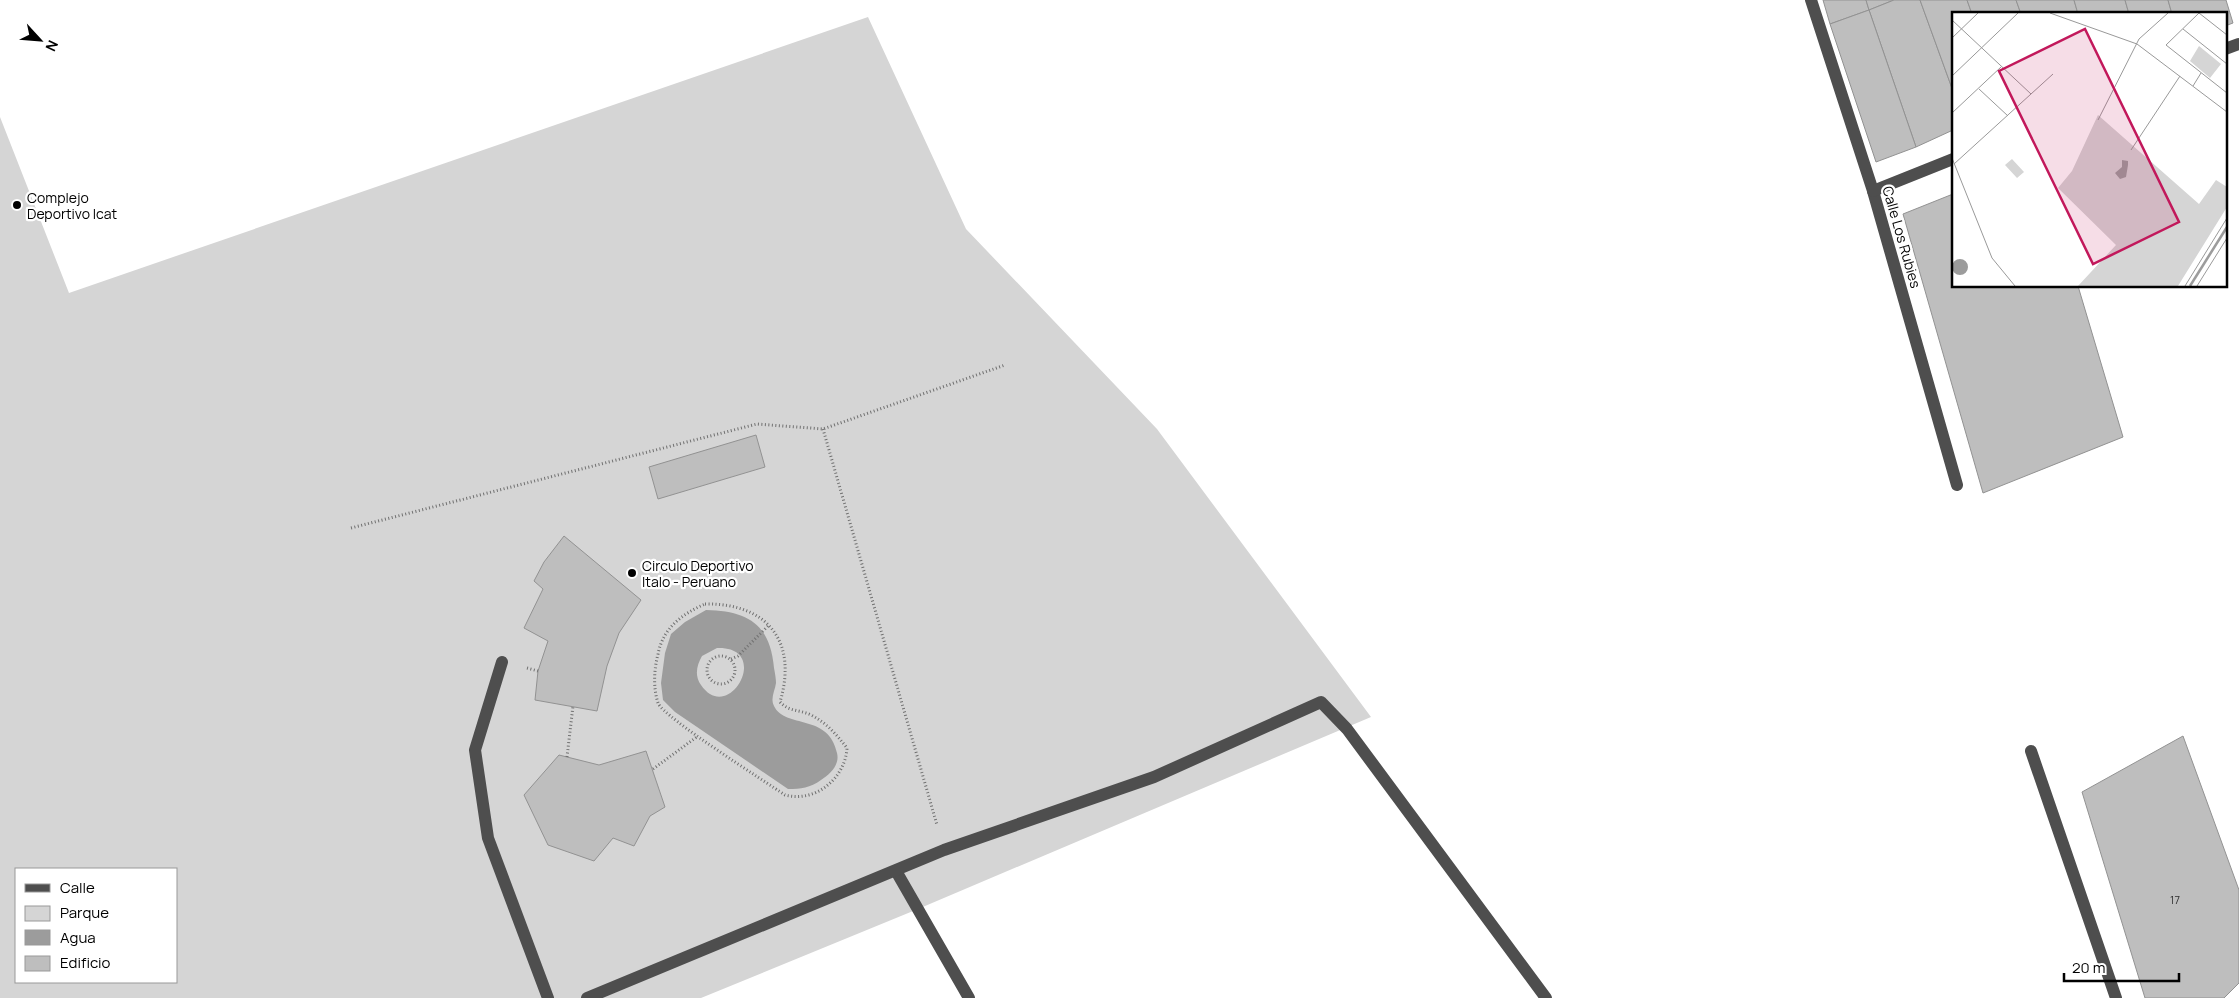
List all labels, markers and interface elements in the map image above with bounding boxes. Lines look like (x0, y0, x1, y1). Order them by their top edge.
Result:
inset map (1952, 12, 2226, 288)
north arrow (15, 15, 65, 65)
text: N (41, 37, 63, 55)
street label: Calle Los Rubies (1878, 184, 1926, 290)
place label: Complejo Deportivo Icat (27, 188, 118, 223)
marker: Complejo Deportivo Icat (11, 199, 23, 211)
place label: Circulo Deportivo Italo - Peruano (642, 556, 754, 591)
marker: Circulo Deportivo Italo - Peruano (626, 567, 638, 579)
legend (15, 868, 178, 983)
text: Calle (60, 877, 95, 898)
house number: 17 (2170, 892, 2180, 907)
text: Parque (60, 902, 109, 923)
text: Agua (60, 927, 96, 948)
scale bar (2064, 950, 2179, 982)
text: Edificio (60, 952, 111, 973)
text: 20 m (2072, 957, 2105, 978)

